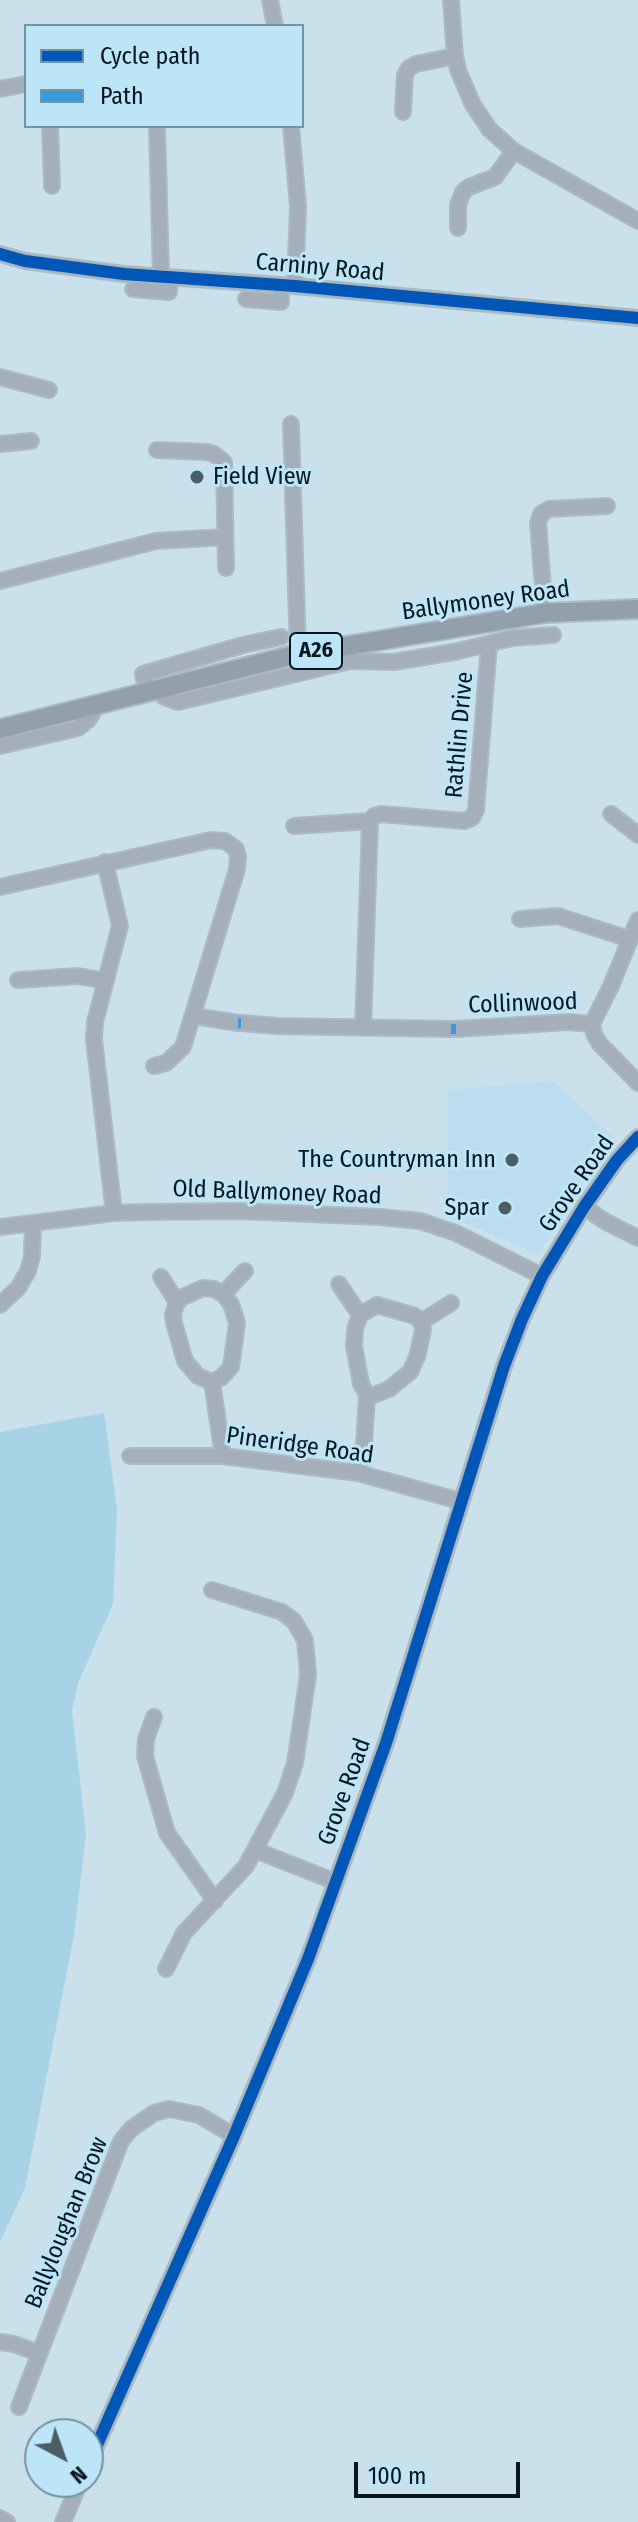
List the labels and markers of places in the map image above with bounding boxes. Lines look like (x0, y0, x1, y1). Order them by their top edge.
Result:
place label: Field View (213, 463, 311, 491)
marker: Field View (188, 468, 206, 486)
place label: The Countryman Inn (298, 1146, 496, 1174)
marker: The Countryman Inn (503, 1151, 521, 1169)
place label: Spar (444, 1194, 489, 1222)
marker: Spar (496, 1199, 514, 1217)

